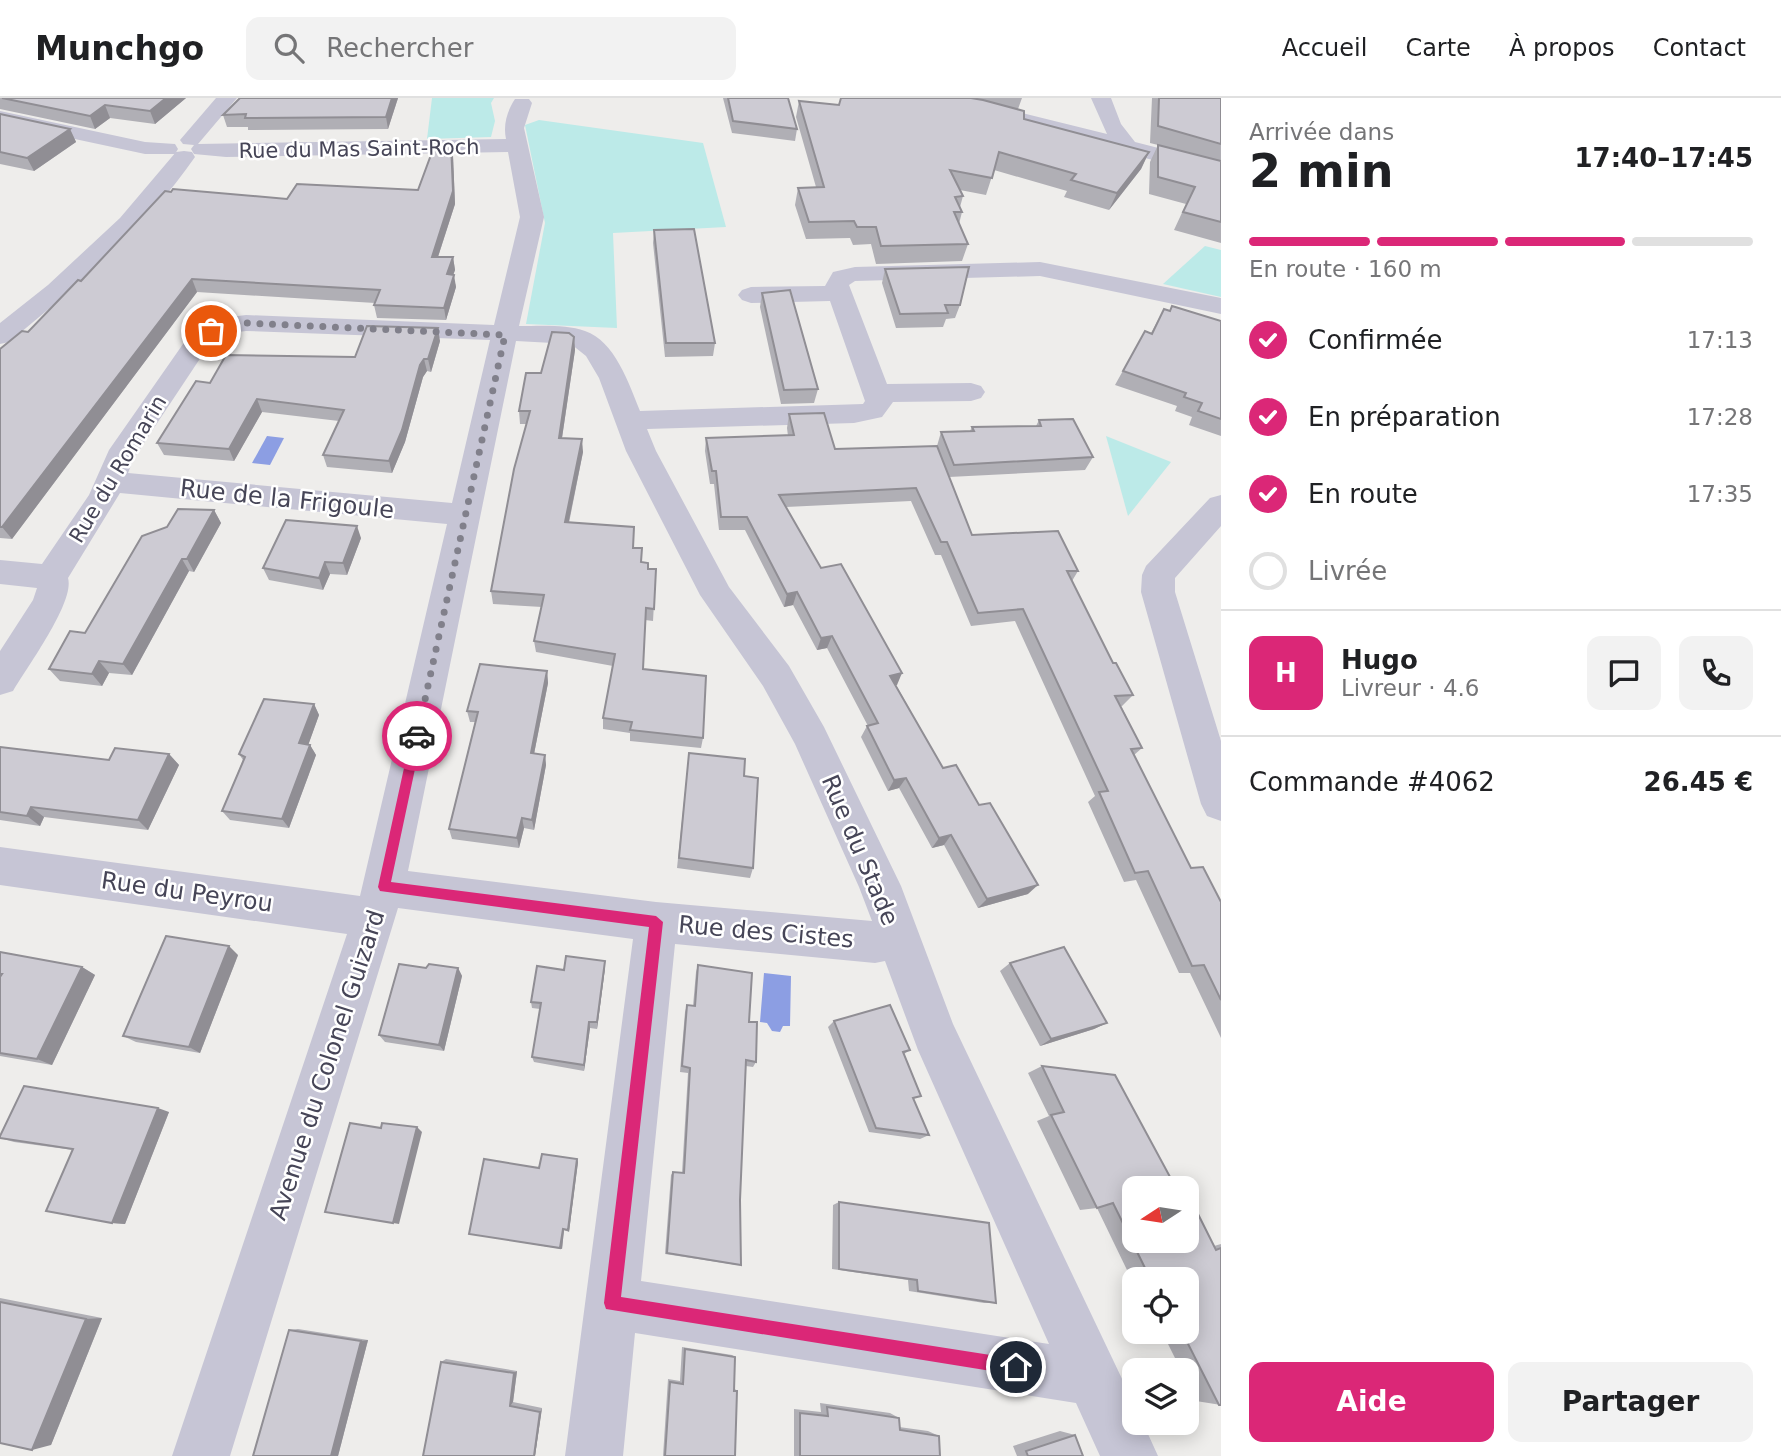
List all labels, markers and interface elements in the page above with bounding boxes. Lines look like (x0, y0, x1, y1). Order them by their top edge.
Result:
search box (246, 17, 736, 80)
text: Munchgo (35, 29, 204, 68)
icon: search (270, 29, 308, 67)
text: Rechercher (326, 33, 473, 63)
text: Accueil (1282, 34, 1367, 62)
text: Carte (1405, 34, 1471, 62)
text: À propos (1509, 34, 1615, 62)
text: Contact (1653, 34, 1746, 62)
text: Arrivée dans (1249, 119, 1394, 145)
street label: Rue du Mas Saint-Roch (238, 135, 480, 163)
text: 17:40–17:45 (1574, 143, 1753, 173)
text: 2 min (1249, 144, 1393, 198)
text: En route · 160 m (1249, 256, 1442, 282)
pin (181, 301, 241, 361)
icon: bag (192, 312, 230, 350)
icon: check (1249, 321, 1287, 359)
text: Confirmée (1308, 325, 1442, 355)
text: 17:13 (1687, 327, 1753, 353)
street label: Rue du Romarin (65, 391, 171, 547)
icon: check (1249, 398, 1287, 436)
text: En préparation (1308, 402, 1501, 432)
text: 17:28 (1687, 404, 1753, 430)
street label: Rue de la Frigoule (179, 474, 395, 524)
icon: check (1249, 475, 1287, 513)
text: En route (1308, 479, 1418, 509)
text: 17:35 (1687, 481, 1753, 507)
text: Livrée (1308, 556, 1387, 586)
button: chat (1587, 636, 1661, 710)
button: phone (1679, 636, 1753, 710)
text: Hugo (1341, 645, 1418, 675)
text: H (1275, 658, 1297, 688)
text: Livreur · 4.6 (1341, 675, 1479, 701)
courier (382, 701, 452, 771)
icon: car (398, 717, 436, 755)
text: Commande #4062 (1249, 767, 1495, 797)
text: 26.45 € (1644, 767, 1753, 797)
street label: Rue du Stade (816, 771, 904, 929)
street label: Rue du Peyrou (99, 866, 275, 918)
street label: Avenue du Colonel Guizard (264, 906, 390, 1224)
street label: Rue des Cistes (677, 910, 855, 954)
north arrow (1122, 1176, 1199, 1253)
map controls (1122, 1176, 1199, 1435)
button: locate (1122, 1267, 1199, 1344)
pin (986, 1337, 1046, 1397)
icon: home (997, 1348, 1035, 1386)
button: layers (1122, 1358, 1199, 1435)
button: Aide (1249, 1362, 1494, 1442)
button: Partager (1508, 1362, 1753, 1442)

